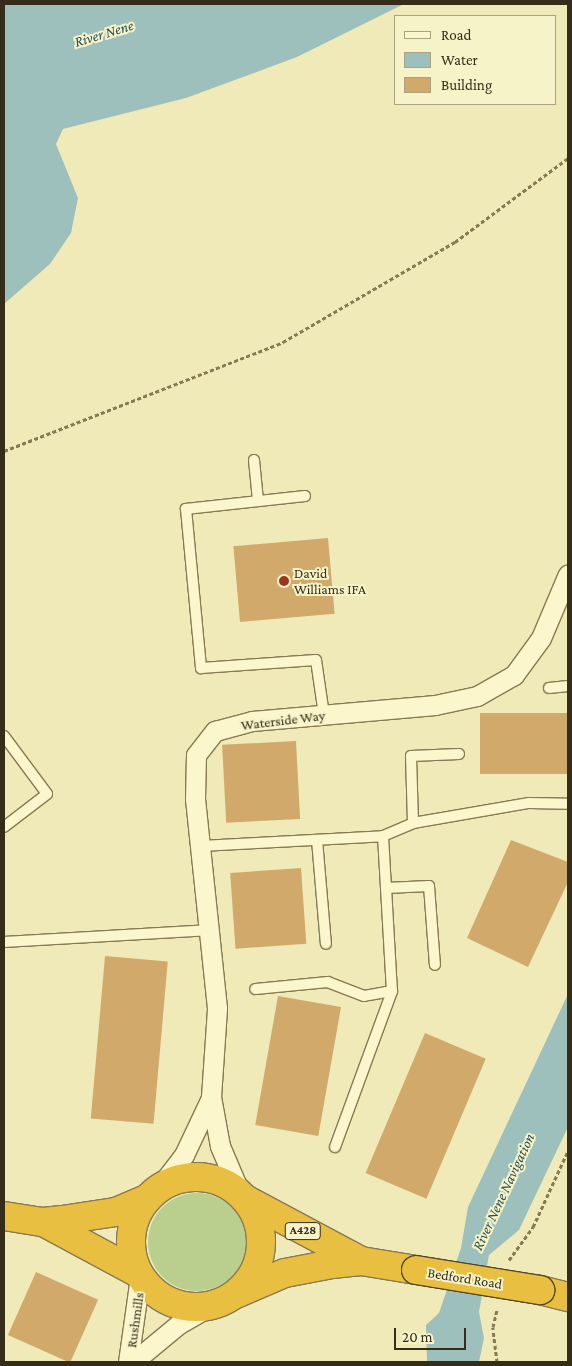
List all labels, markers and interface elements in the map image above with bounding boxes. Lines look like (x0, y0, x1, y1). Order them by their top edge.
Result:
legend (394, 15, 557, 105)
water label: River Nene (72, 16, 136, 52)
text: Road (441, 27, 471, 43)
text: Water (441, 52, 478, 68)
text: Building (441, 77, 492, 93)
place label: David Williams IFA (294, 565, 366, 598)
marker: David Williams IFA (278, 575, 290, 587)
street label: Waterside Way (240, 707, 326, 733)
water label: River Nene Navigation (469, 1131, 539, 1253)
road number: A428 (284, 1222, 322, 1240)
street label: Bedford Road (427, 1264, 503, 1292)
street label: Rushmills (123, 1291, 147, 1349)
scale bar (397, 1318, 470, 1350)
text: 20 m (402, 1329, 433, 1345)

